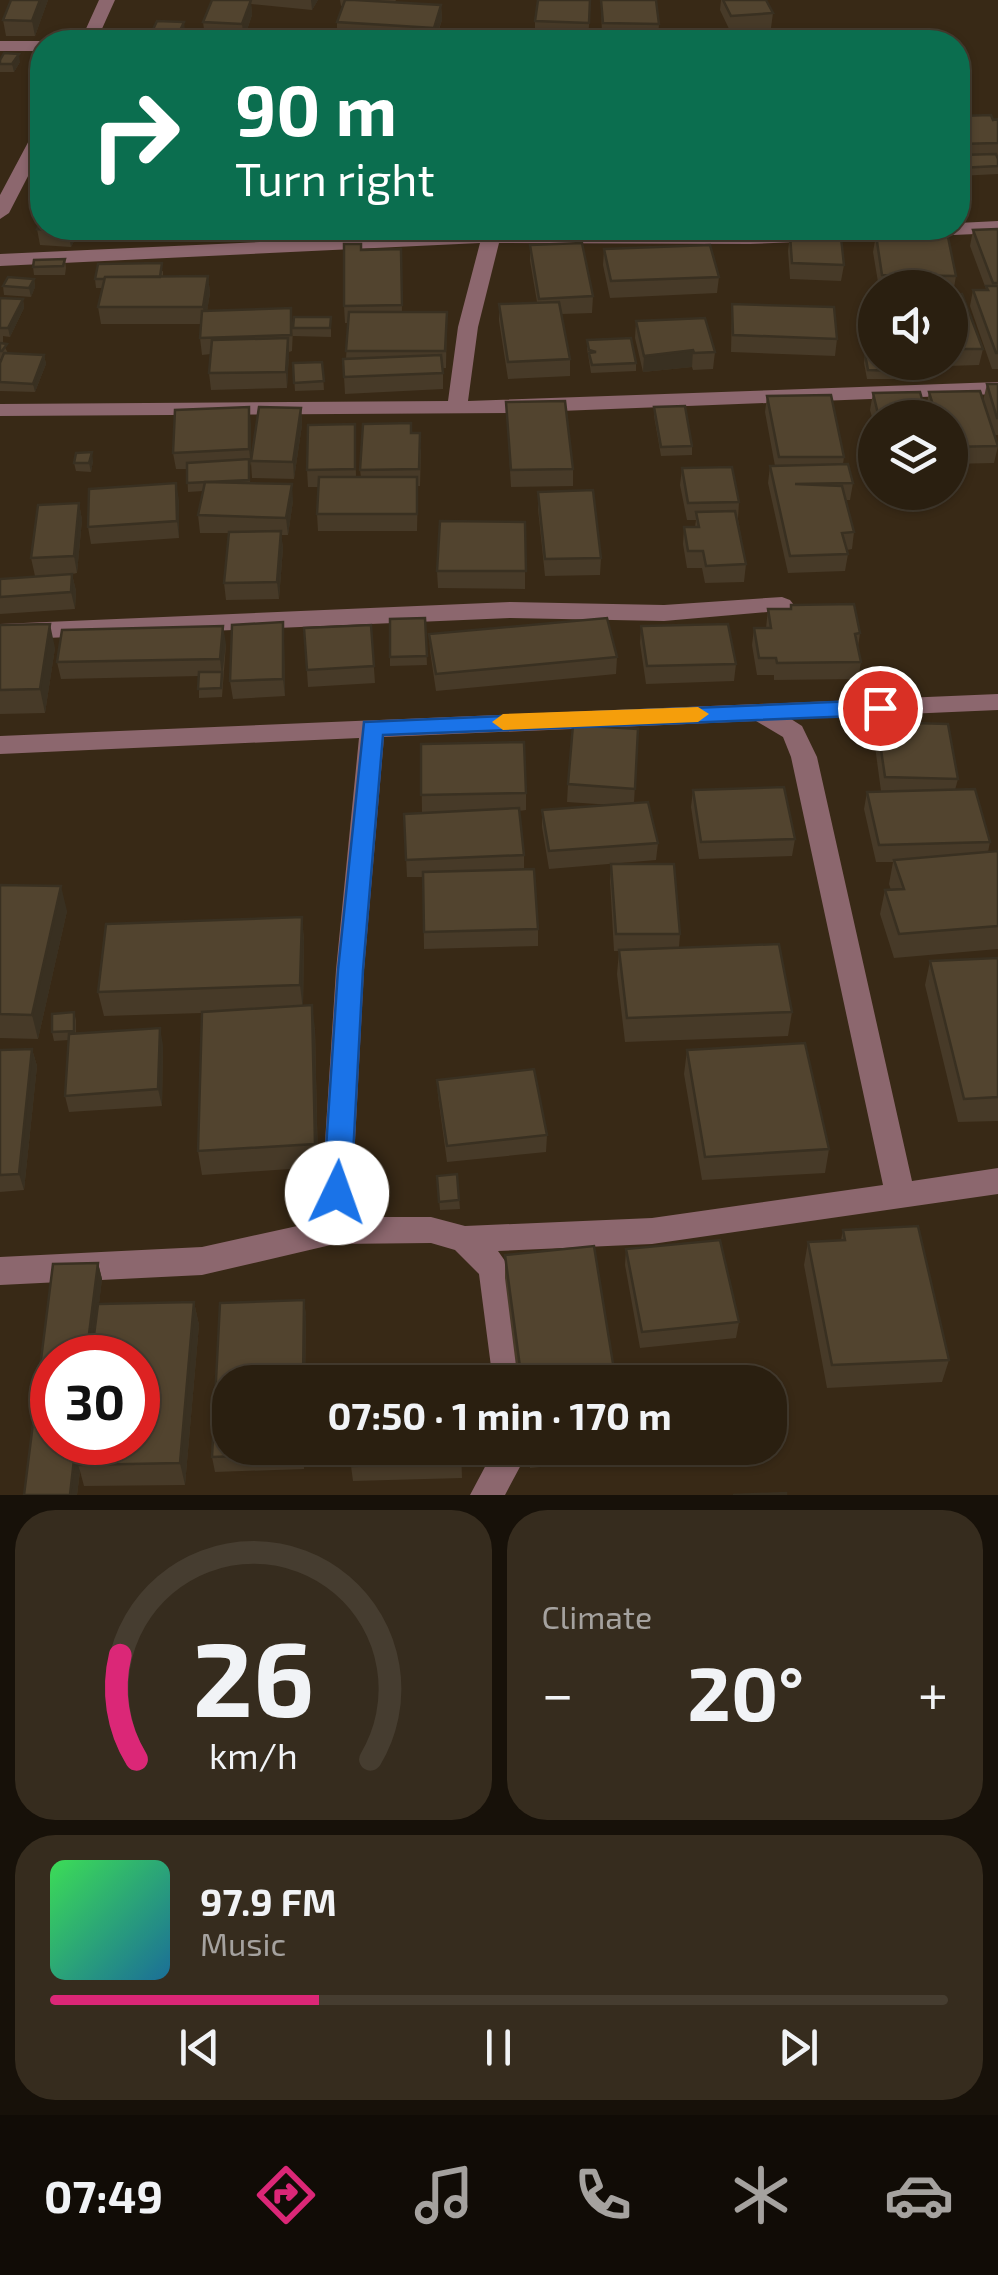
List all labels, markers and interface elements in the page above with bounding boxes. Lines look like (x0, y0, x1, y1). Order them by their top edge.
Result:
text: 90 m (235, 66, 397, 150)
icon: right (70, 70, 200, 200)
text: Turn right (235, 151, 435, 205)
map controls (858, 270, 968, 510)
button: sound (858, 270, 968, 380)
button: layers (858, 400, 968, 510)
pin (838, 666, 923, 751)
icon: arrive (853, 681, 908, 736)
position arrow (285, 1141, 389, 1245)
speed limit sign: 30 (30, 1335, 160, 1465)
text: 07:50 · 1 min · 170 m (327, 1392, 672, 1438)
text: Climate (542, 1597, 652, 1635)
text: 26 (192, 1613, 314, 1738)
text: 20° (687, 1646, 804, 1736)
text: − (542, 1659, 574, 1725)
text: + (918, 1659, 948, 1725)
text: km/h (209, 1733, 298, 1776)
text: 97.9 FM (200, 1878, 337, 1924)
text: Music (200, 1924, 286, 1962)
icon: previous (172, 2020, 227, 2075)
icon: pause (471, 2020, 526, 2075)
icon: next (771, 2020, 826, 2075)
icon: directions (251, 2160, 321, 2230)
icon: music (409, 2160, 479, 2230)
icon: phone (568, 2160, 638, 2230)
icon: climate (726, 2160, 796, 2230)
icon: car (884, 2160, 954, 2230)
text: 07:49 (44, 2168, 163, 2222)

